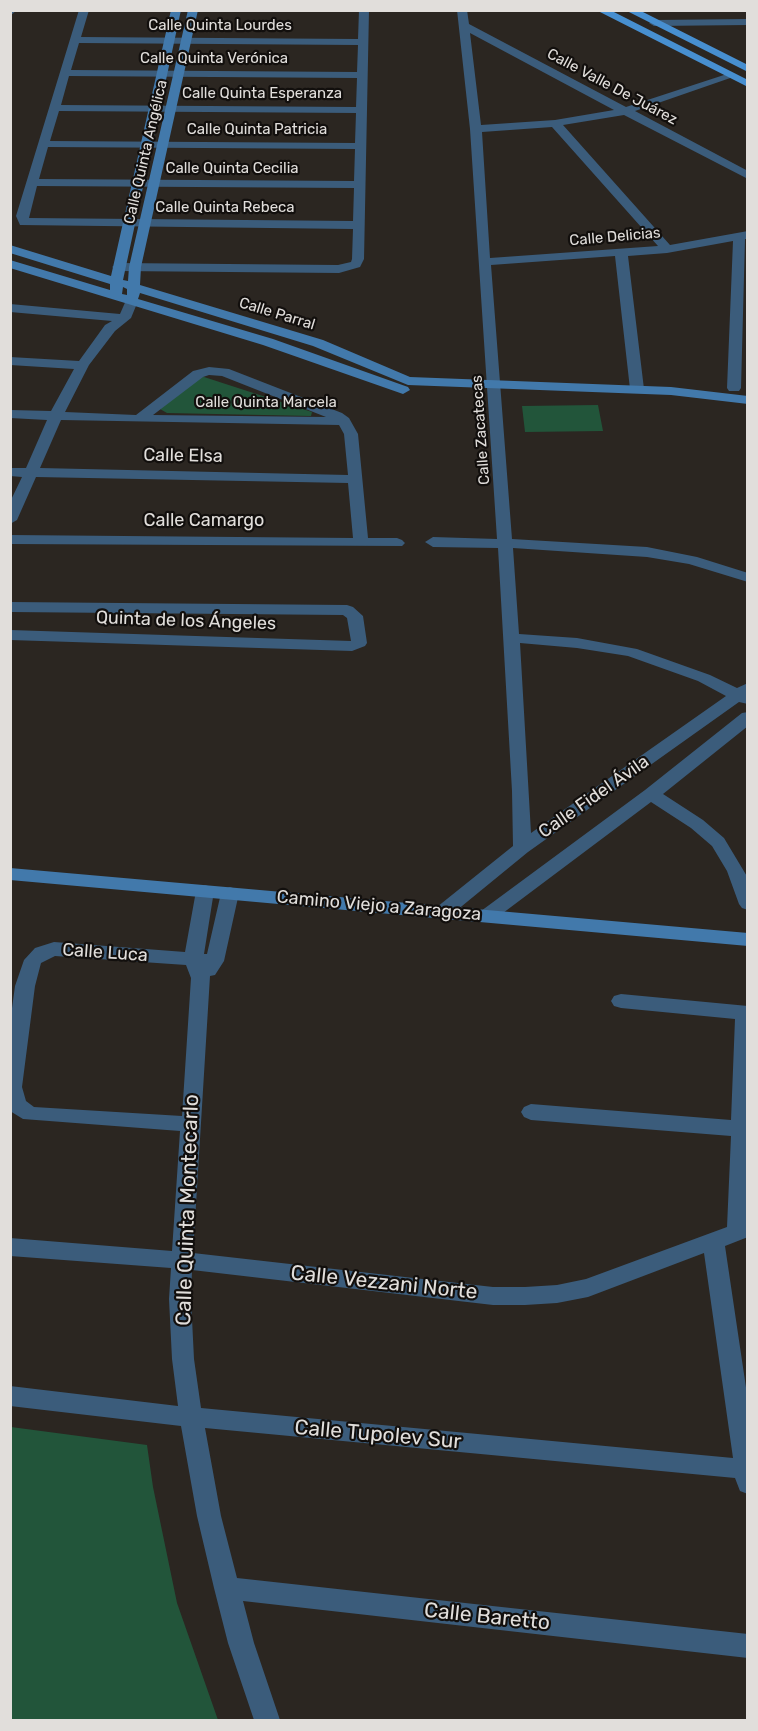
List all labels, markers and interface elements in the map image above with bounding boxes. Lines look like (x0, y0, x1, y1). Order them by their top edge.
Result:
street label: Calle Quinta Lourdes (148, 17, 292, 35)
street label: Calle Valle De Juárez (544, 45, 680, 129)
street label: Calle Quinta Verónica (140, 50, 288, 68)
street label: Calle Quinta Angélica (121, 78, 171, 226)
street label: Calle Quinta Esperanza (182, 85, 342, 103)
street label: Calle Quinta Patricia (187, 121, 327, 139)
street label: Calle Quinta Cecilia (165, 160, 299, 178)
street label: Calle Quinta Rebeca (155, 199, 295, 217)
street label: Calle Delicias (569, 224, 661, 250)
street label: Calle Parral (237, 294, 317, 334)
street label: Calle Zacatecas (468, 375, 494, 485)
street label: Calle Quinta Marcela (195, 394, 337, 412)
street label: Calle Elsa (143, 445, 223, 467)
street label: Calle Camargo (144, 510, 264, 532)
street label: Quinta de los Ángeles (95, 607, 277, 635)
street label: Calle Fidel Ávila (535, 751, 653, 843)
street label: Camino Viejo a Zaragoza (276, 886, 482, 926)
street label: Calle Luca (61, 939, 149, 967)
street label: Calle Quinta Montecarlo (171, 1094, 205, 1326)
street label: Calle Vezzani Norte (289, 1261, 479, 1305)
street label: Calle Tupolev Sur (294, 1415, 462, 1455)
street label: Calle Baretto (423, 1598, 551, 1636)

